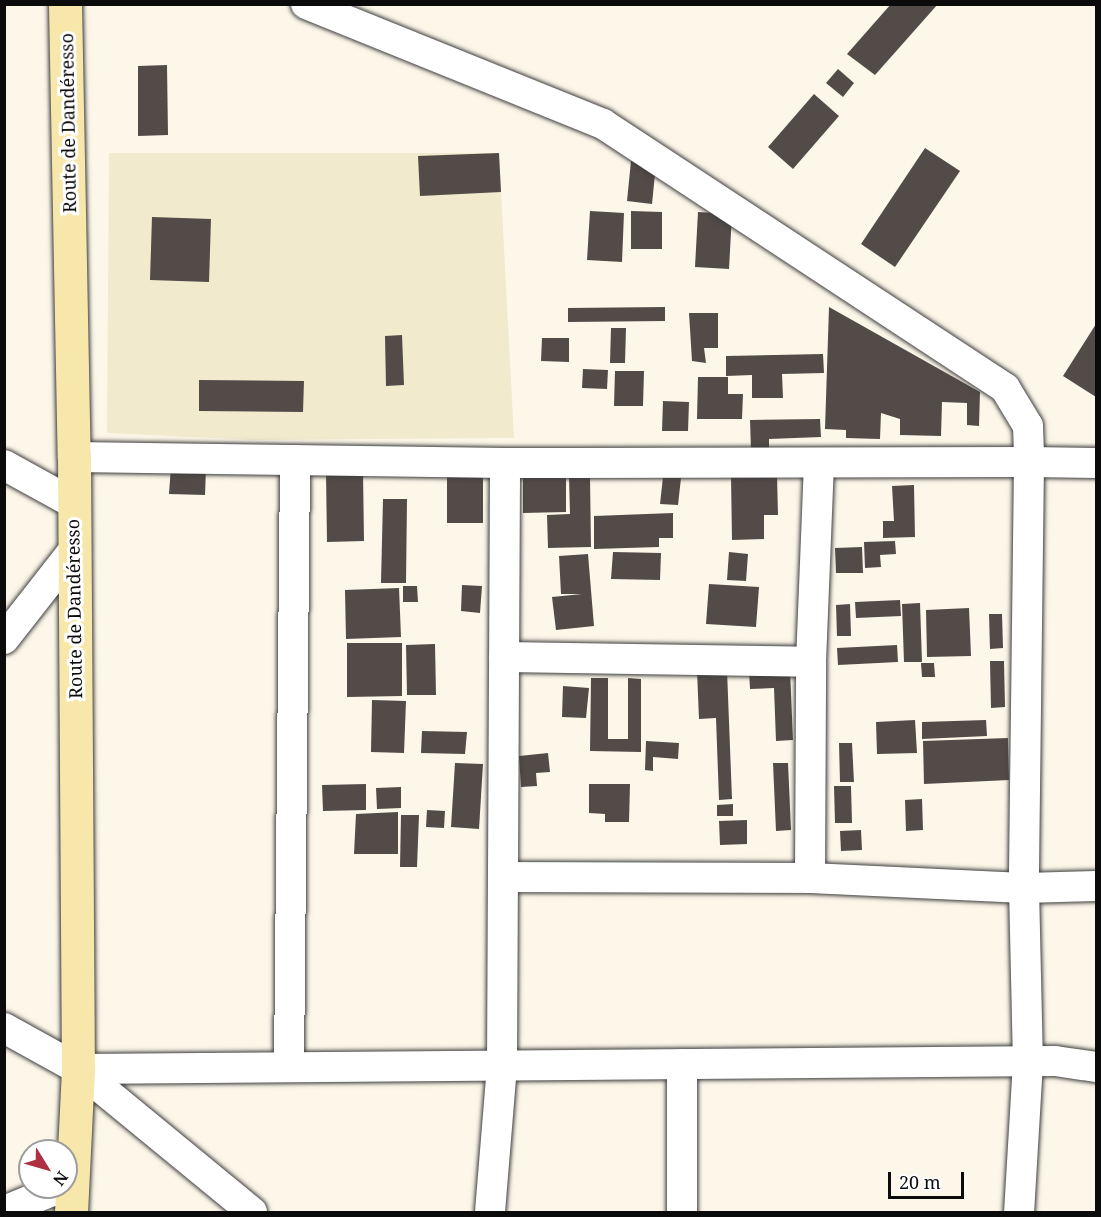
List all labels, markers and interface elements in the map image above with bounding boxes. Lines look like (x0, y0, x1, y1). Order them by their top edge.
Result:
street label: Route de Dandéresso (56, 33, 80, 213)
street label: Route de Dandéresso (62, 519, 86, 699)
north arrow (18, 1139, 78, 1199)
scale bar (891, 1160, 968, 1198)
text: N (48, 1167, 73, 1190)
text: 20 m (899, 1170, 941, 1194)

